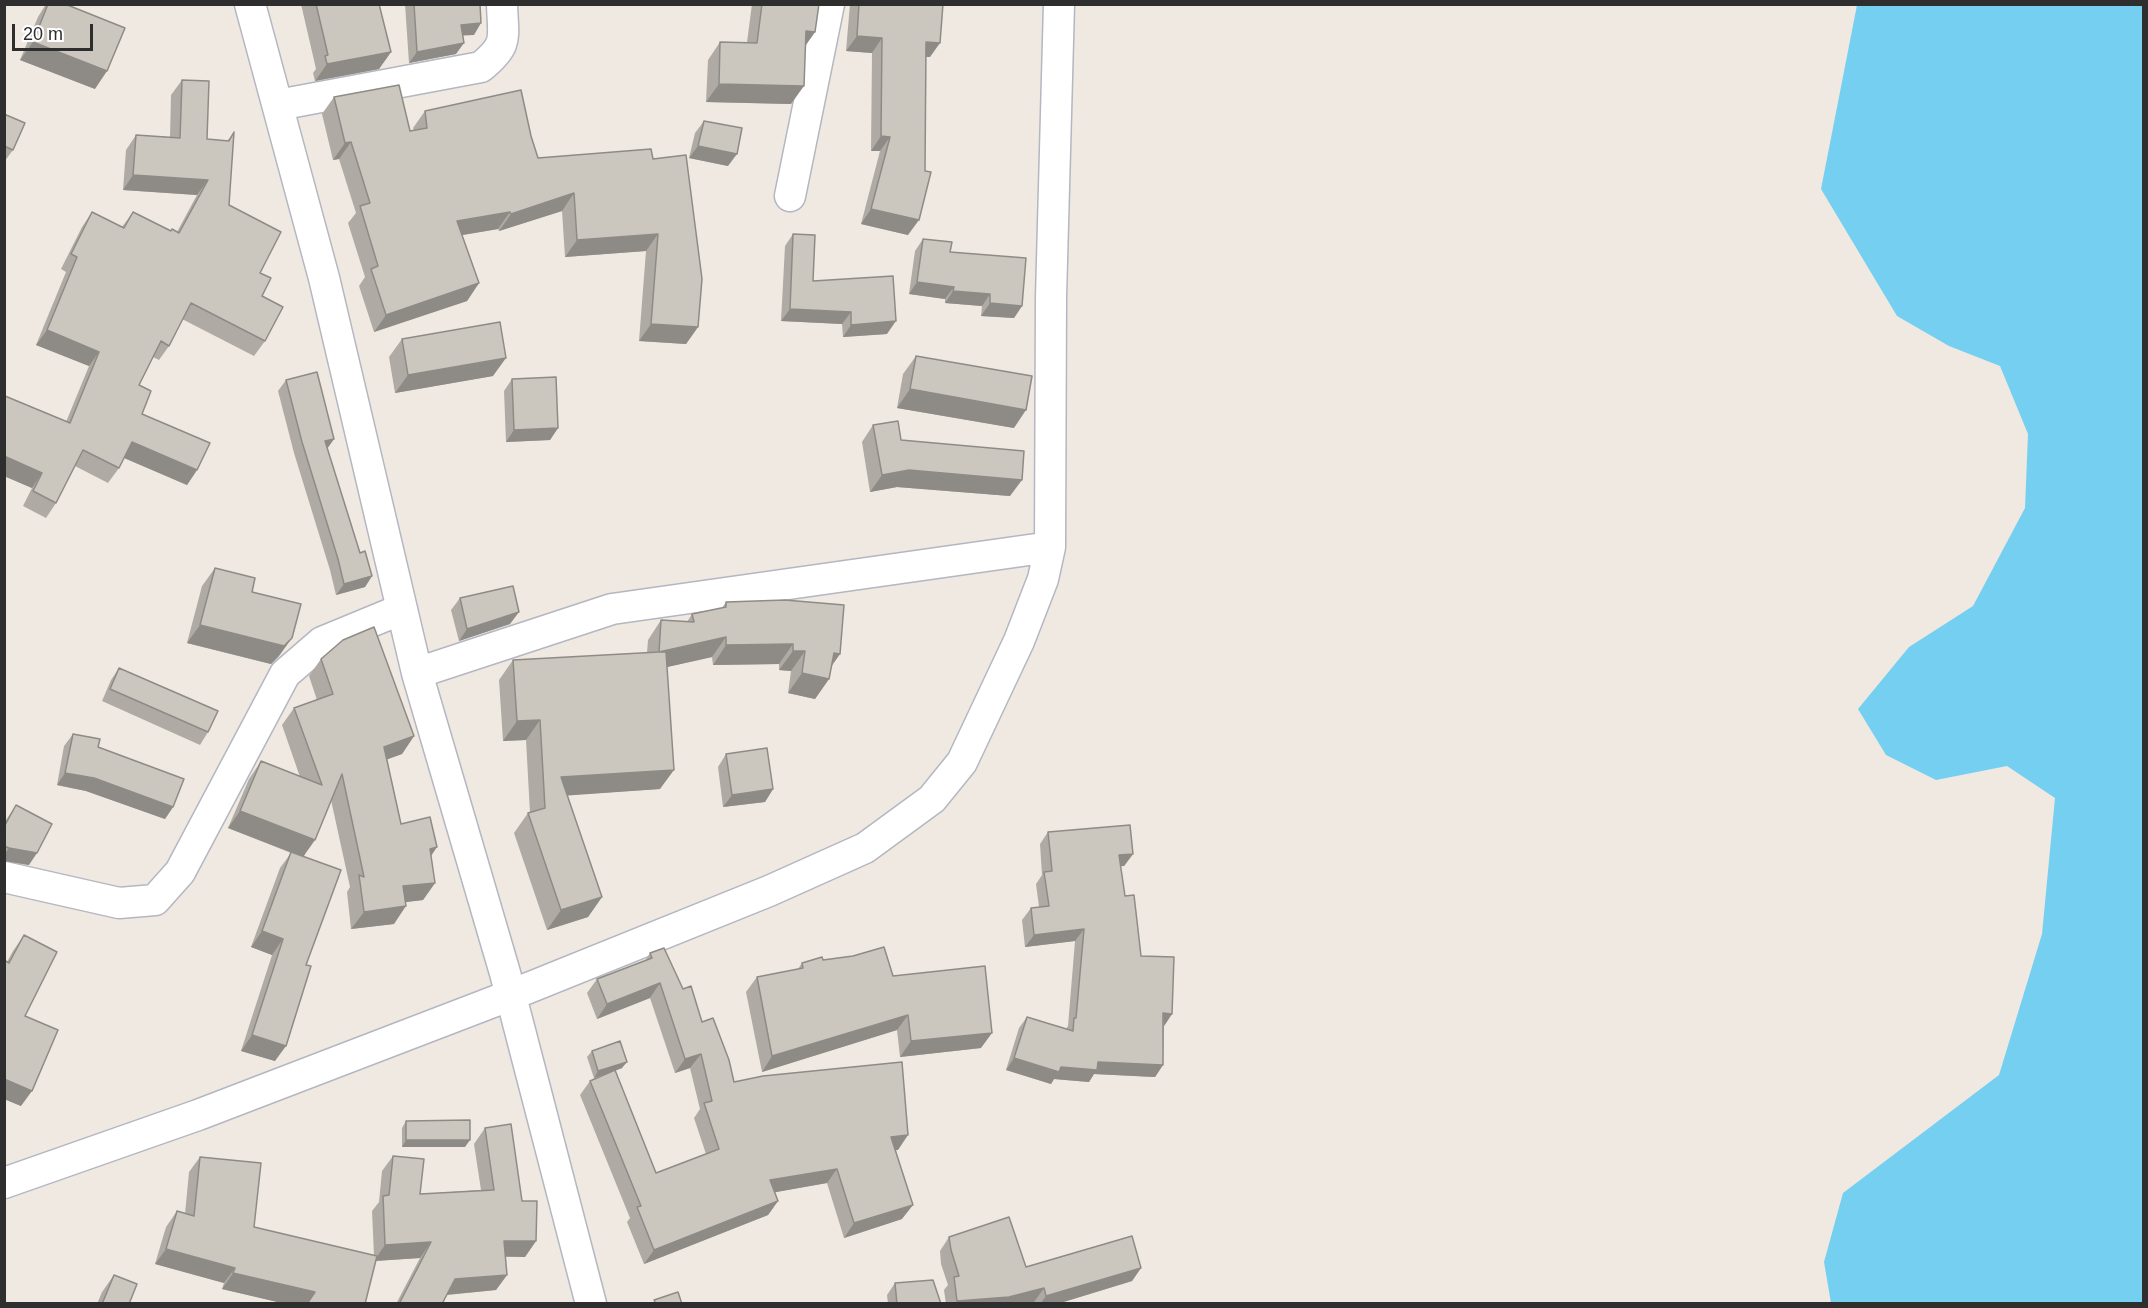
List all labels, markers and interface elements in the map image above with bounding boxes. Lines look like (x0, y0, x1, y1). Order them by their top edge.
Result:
scale bar (15, 12, 96, 50)
text: 20 m (23, 24, 63, 44)

